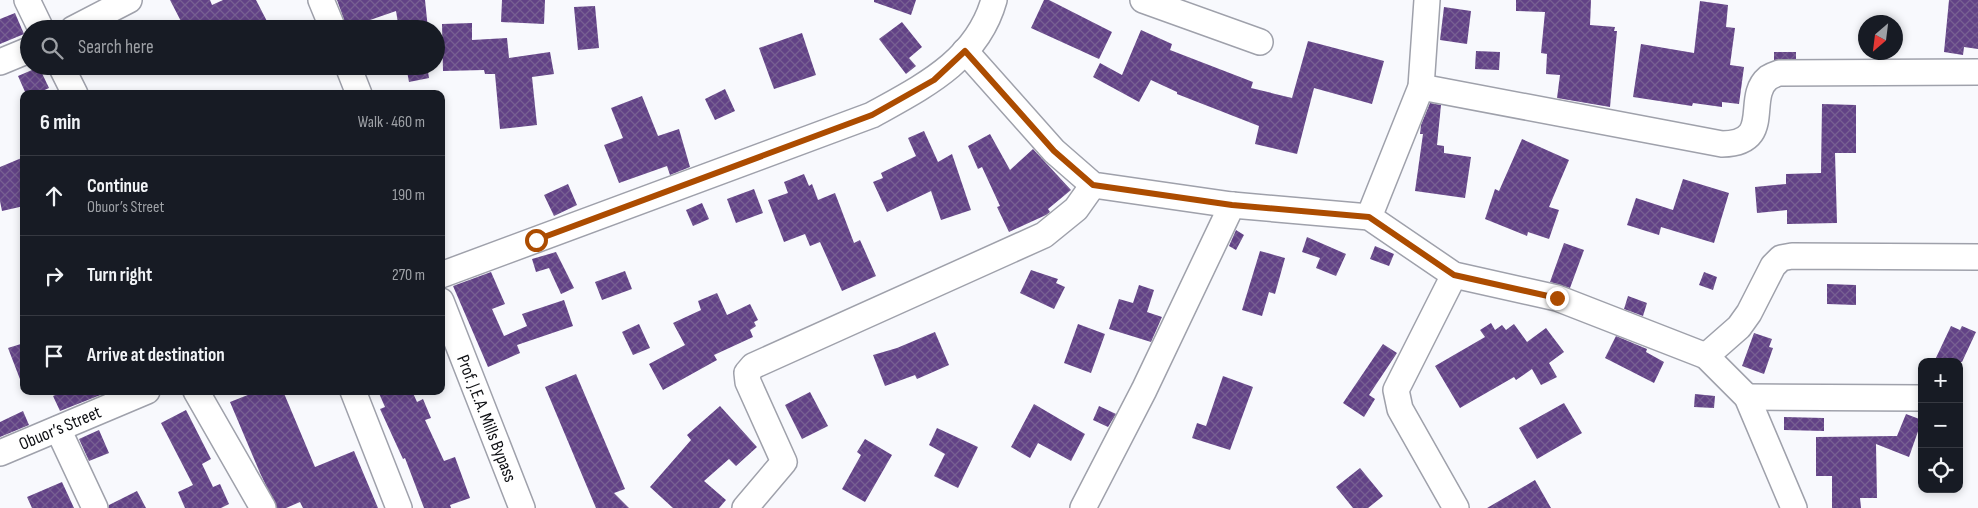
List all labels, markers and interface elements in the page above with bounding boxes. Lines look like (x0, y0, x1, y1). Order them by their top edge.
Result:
north arrow (1858, 15, 1903, 60)
search box (20, 20, 445, 75)
icon: search (38, 34, 66, 62)
text: Search here (78, 36, 154, 59)
text: 6 min (40, 110, 81, 135)
text: Walk · 460 m (358, 113, 425, 132)
text: Continue (87, 175, 148, 198)
icon: ahead (40, 182, 68, 210)
text: 190 m (392, 186, 425, 205)
text: Obuor’s Street (87, 198, 164, 217)
route start (525, 229, 548, 252)
icon: right (40, 262, 68, 290)
text: Turn right (87, 264, 152, 287)
text: 270 m (392, 266, 425, 285)
route end (1546, 287, 1569, 310)
icon: arrive (40, 342, 68, 370)
text: Arrive at destination (87, 344, 225, 367)
street label: Prof. J.E.A. Mills Bypass (453, 352, 521, 485)
map controls (1918, 358, 1963, 493)
button: + (1918, 358, 1963, 403)
street label: Obuor’s Street (16, 401, 105, 454)
button: − (1918, 403, 1963, 448)
button: locate (1918, 448, 1963, 493)

